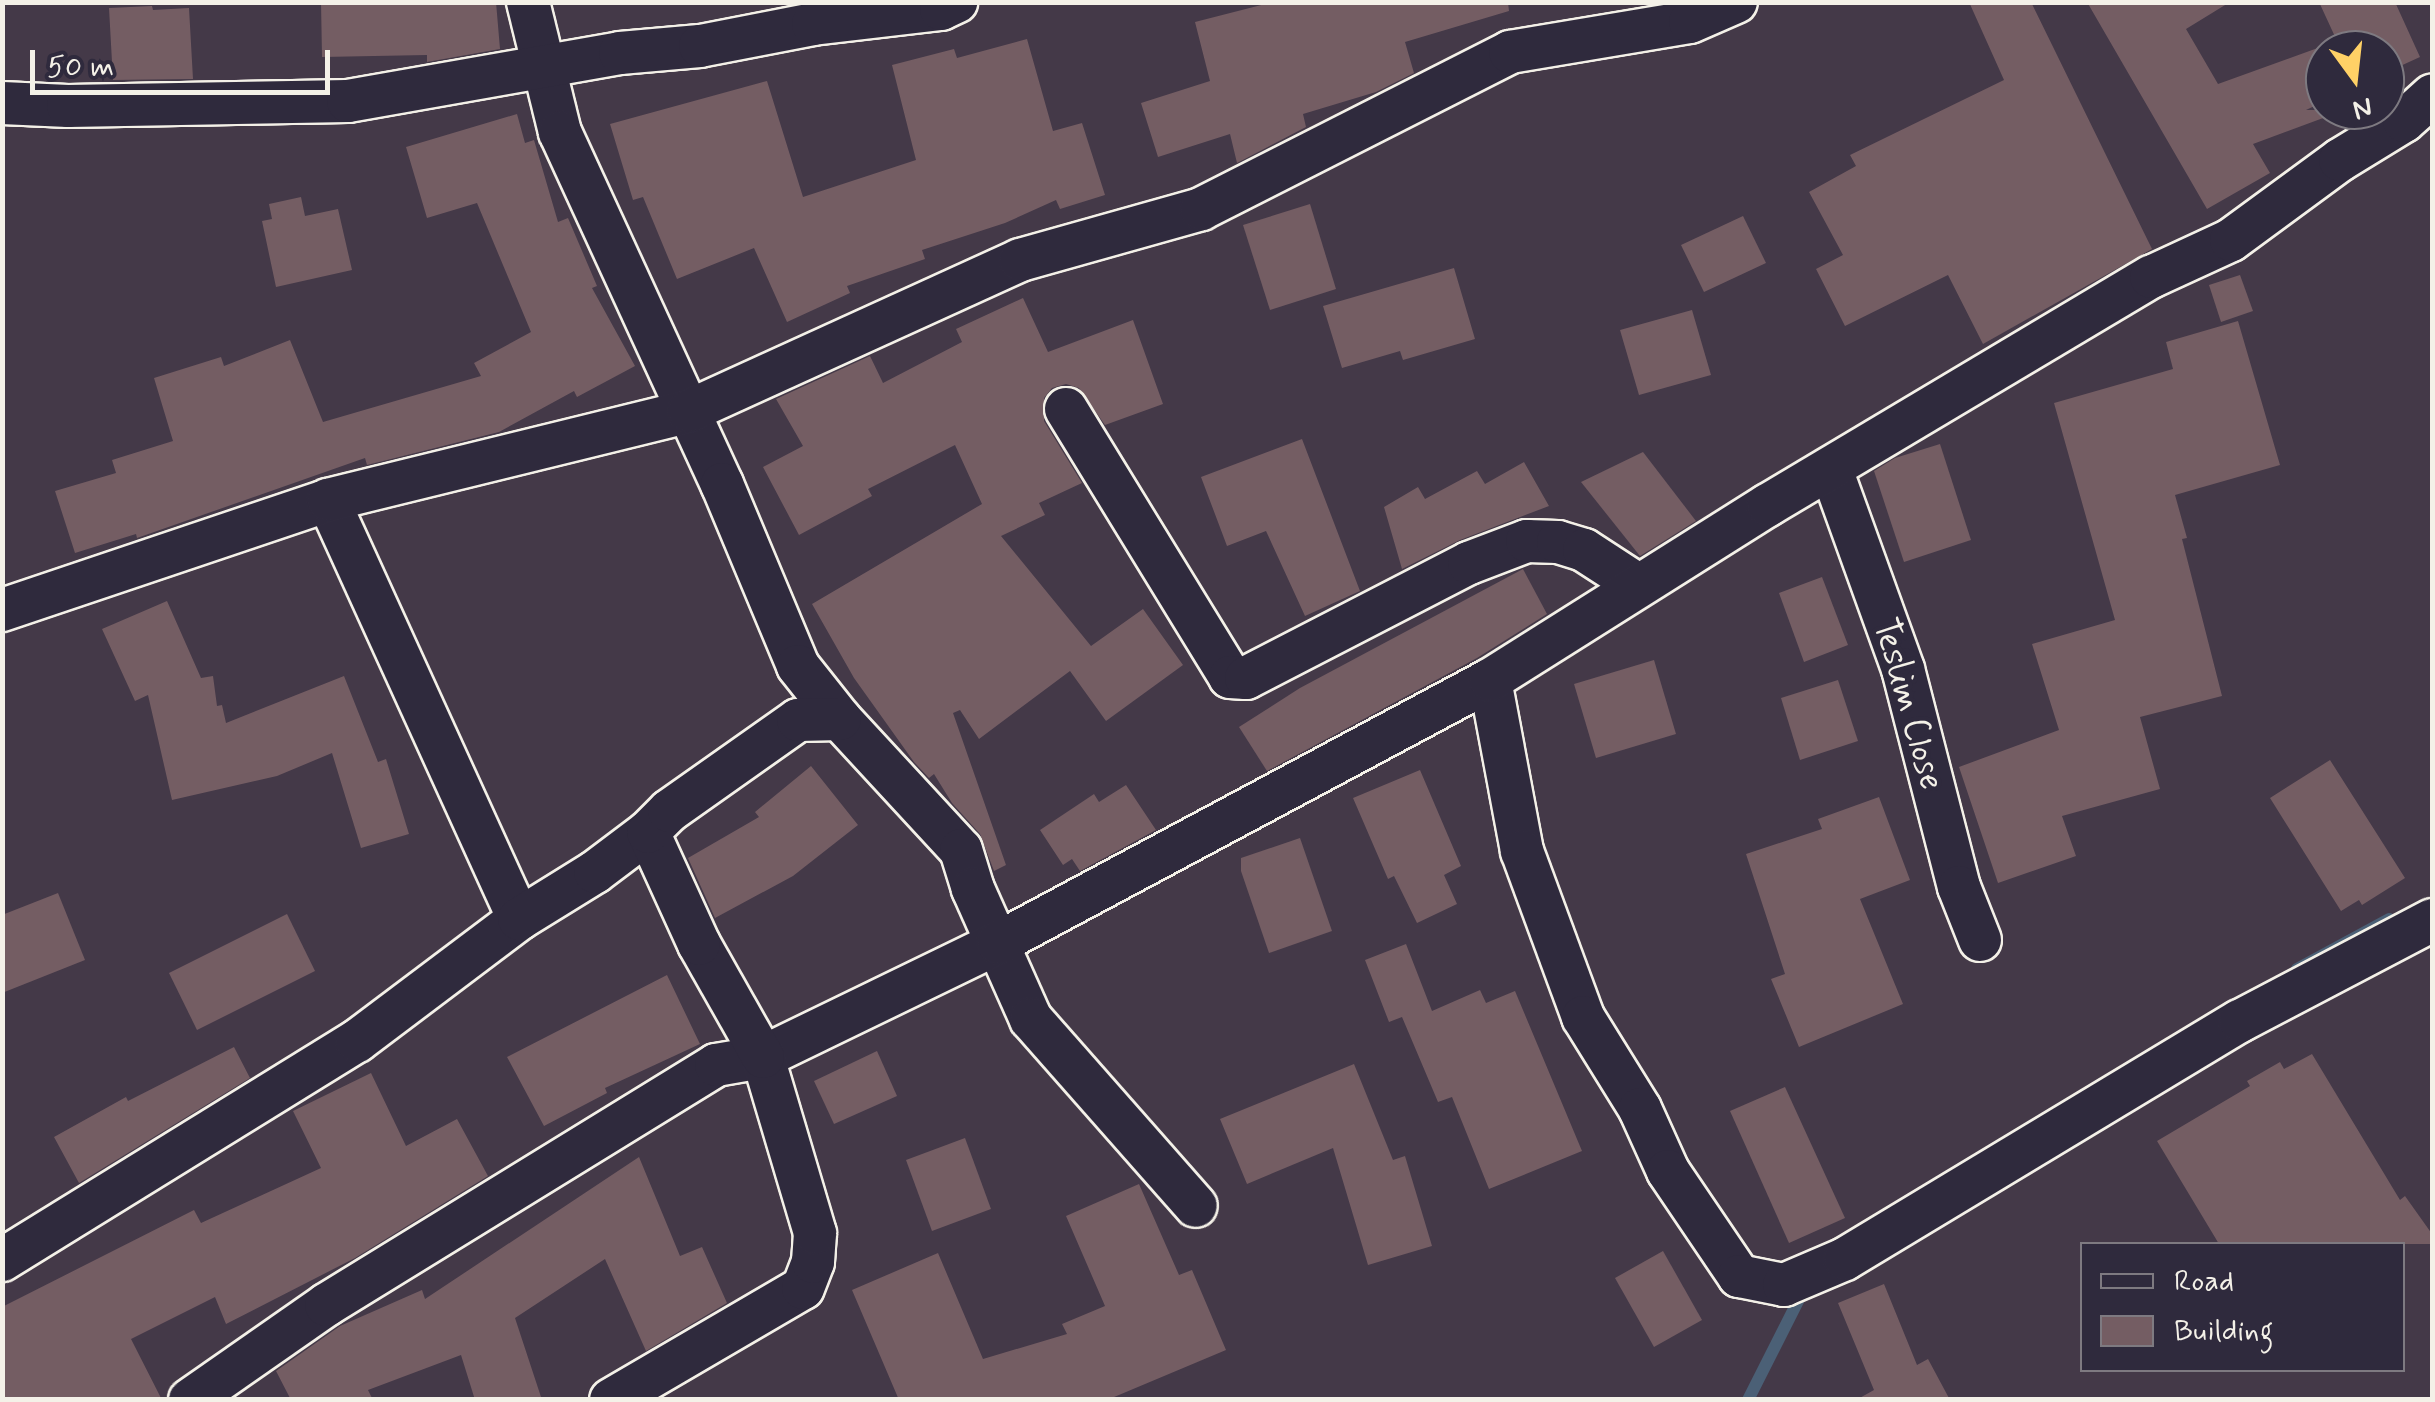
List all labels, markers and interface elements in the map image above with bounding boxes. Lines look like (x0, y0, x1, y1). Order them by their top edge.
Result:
scale bar (35, 30, 335, 92)
north arrow (2305, 30, 2405, 130)
text: 50 m (47, 48, 114, 87)
text: N (2349, 87, 2376, 128)
street label: Teslim Close (1863, 611, 1953, 797)
legend (2080, 1242, 2405, 1372)
text: Road (2174, 1262, 2234, 1301)
text: Building (2174, 1312, 2273, 1351)

